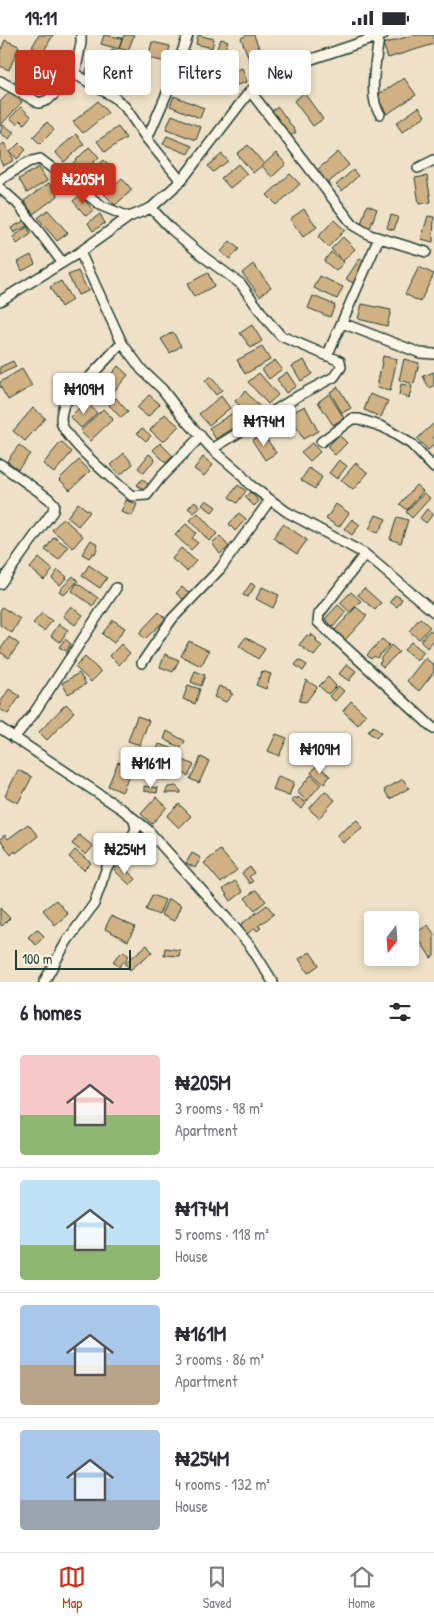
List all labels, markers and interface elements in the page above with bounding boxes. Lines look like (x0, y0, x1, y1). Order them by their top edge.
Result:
text: 19:11 (25, 5, 57, 31)
chip: Buy (15, 50, 75, 95)
chip: Rent (85, 50, 151, 95)
chip: Filters (161, 50, 239, 95)
chip: New (249, 50, 311, 95)
pin: ₦205M (48, 163, 118, 205)
text: ₦205M (62, 168, 104, 190)
pin: ₦109M (49, 373, 119, 415)
text: ₦109M (64, 378, 104, 400)
pin: ₦174M (229, 405, 299, 447)
text: ₦174M (244, 410, 284, 432)
pin: ₦109M (285, 733, 355, 775)
text: ₦109M (300, 738, 340, 760)
pin: ₦161M (116, 747, 186, 789)
text: ₦161M (131, 752, 171, 774)
pin: ₦254M (90, 833, 160, 875)
text: ₦254M (104, 838, 146, 860)
north arrow (364, 911, 419, 966)
map controls (364, 911, 419, 966)
scale bar (15, 947, 131, 970)
text: 100 m (22, 949, 52, 968)
text: 6 homes (20, 998, 81, 1027)
icon: filters (386, 998, 414, 1026)
text: ₦205M (175, 1068, 231, 1097)
icon: home (60, 1075, 120, 1135)
text: 3 rooms · 98 m² (175, 1097, 264, 1119)
text: Apartment (175, 1119, 238, 1141)
text: ₦174M (175, 1194, 229, 1223)
icon: home (60, 1200, 120, 1260)
text: 5 rooms · 118 m² (175, 1223, 269, 1245)
text: House (175, 1245, 208, 1267)
text: ₦161M (175, 1319, 226, 1348)
icon: home (60, 1325, 120, 1385)
text: 3 rooms · 86 m² (175, 1348, 264, 1370)
text: Apartment (175, 1370, 238, 1392)
text: ₦254M (175, 1444, 229, 1473)
icon: home (60, 1450, 120, 1510)
text: 4 rooms · 132 m² (175, 1473, 270, 1495)
text: House (175, 1495, 208, 1517)
tab: Map (58, 1563, 86, 1612)
tab: Saved (203, 1563, 231, 1612)
tab: Home (348, 1563, 376, 1612)

